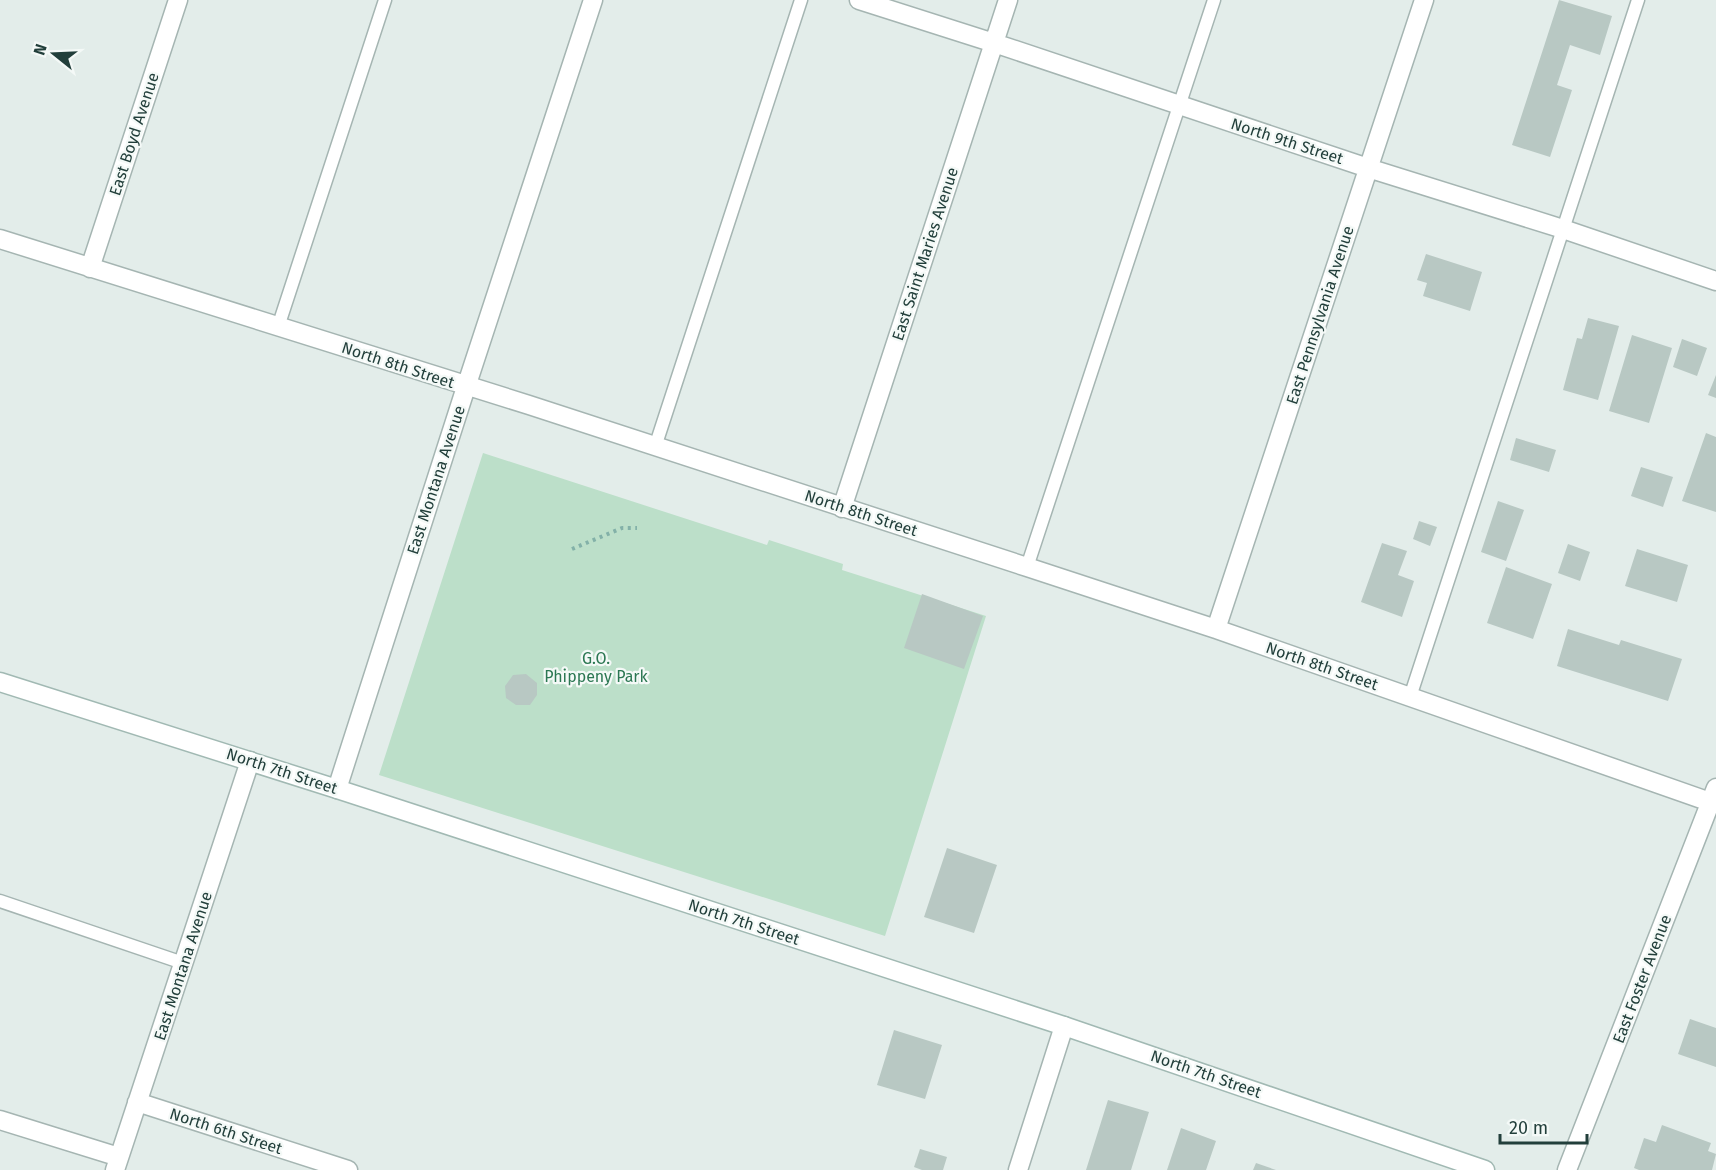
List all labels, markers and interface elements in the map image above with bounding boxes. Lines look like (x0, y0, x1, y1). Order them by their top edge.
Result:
north arrow (24, 24, 84, 84)
text: N (30, 42, 51, 57)
street label: East Boyd Avenue (105, 70, 163, 198)
street label: North 9th Street (1228, 114, 1346, 168)
street label: East Saint Maries Avenue (888, 165, 962, 343)
street label: East Pennsylvania Avenue (1282, 223, 1358, 407)
street label: North 8th Street (339, 338, 457, 392)
street label: East Montana Avenue (403, 403, 469, 557)
street label: North 8th Street (802, 486, 920, 540)
street label: North 8th Street (1263, 638, 1381, 694)
park label: G.O. Phippeny Park (544, 649, 649, 686)
street label: North 7th Street (224, 744, 340, 798)
street label: East Montana Avenue (150, 889, 216, 1043)
street label: North 7th Street (686, 895, 802, 949)
street label: East Foster Avenue (1609, 912, 1675, 1046)
street label: North 7th Street (1148, 1046, 1264, 1102)
street label: North 6th Street (167, 1104, 285, 1158)
scale bar (1500, 1107, 1587, 1145)
text: 20 m (1509, 1117, 1548, 1139)

